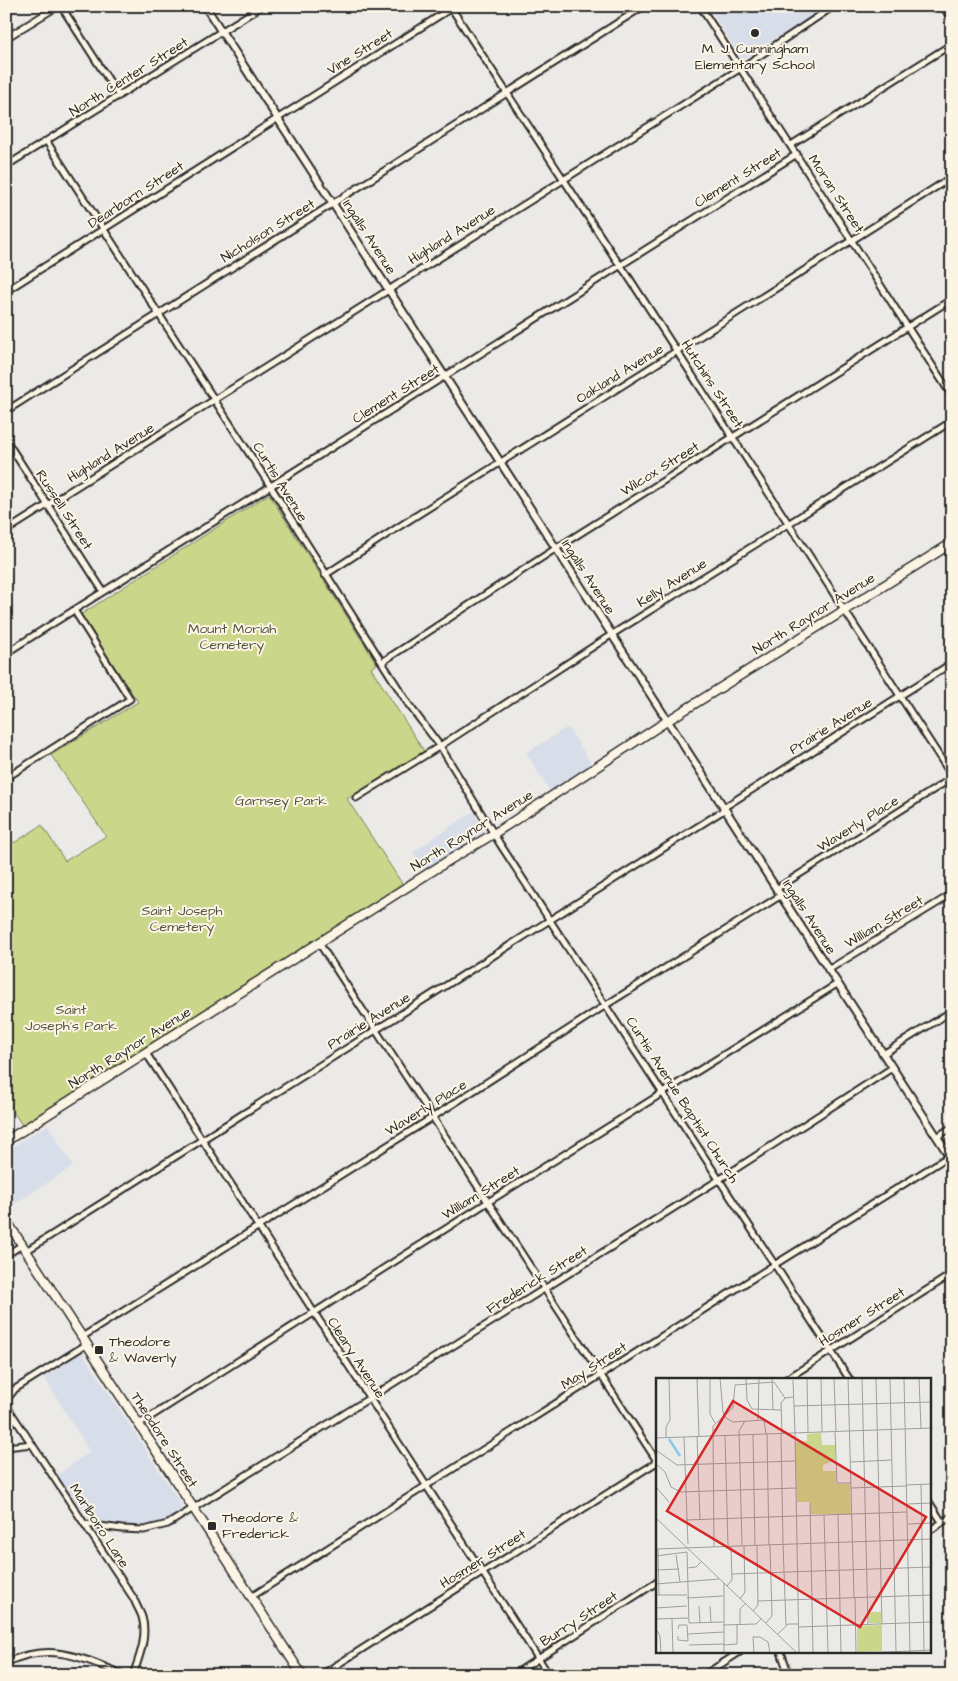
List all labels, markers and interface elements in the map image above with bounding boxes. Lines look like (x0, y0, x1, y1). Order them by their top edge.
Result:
street label: Vine Street (323, 24, 397, 80)
marker: M. J. Cunningham Elementary School (749, 27, 761, 39)
street label: North Center Street (66, 32, 193, 122)
place label: M. J. Cunningham Elementary School (695, 39, 815, 75)
street label: Clement Street (690, 143, 786, 213)
street label: Moran Street (803, 151, 869, 238)
street label: Dearborn Street (84, 156, 188, 234)
street label: Nicholson Street (217, 194, 319, 268)
street label: Ingalls Avenue (337, 195, 401, 279)
street label: Highland Avenue (405, 200, 500, 270)
street label: Hutchins Street (676, 336, 748, 432)
street label: Oakland Avenue (572, 339, 668, 409)
street label: Clement Street (348, 359, 444, 429)
street label: Highland Avenue (64, 418, 159, 488)
street label: Wilcox Street (617, 437, 704, 501)
street label: Curtis Avenue (247, 438, 313, 526)
street label: Russell Street (31, 466, 98, 554)
street label: Ingalls Avenue (556, 535, 620, 619)
street label: Kelly Avenue (633, 553, 711, 612)
street label: North Raynor Avenue (749, 568, 879, 660)
park label: Mount Moriah Cemetery (188, 619, 276, 655)
street label: Prairie Avenue (786, 692, 877, 759)
street label: North Raynor Avenue (407, 785, 537, 877)
park label: Garnsey Park (235, 791, 327, 811)
street label: Waverly Place (813, 791, 903, 857)
street label: Ingalls Avenue (777, 875, 841, 959)
street label: William Street (841, 890, 927, 953)
park label: Saint Joseph Cemetery (141, 901, 223, 937)
street label: Prairie Avenue (324, 987, 415, 1054)
park label: Saint Joseph's Park (25, 1000, 117, 1036)
street label: North Raynor Avenue (65, 1002, 195, 1094)
street label: Curtis Avenue Baptist Church (621, 1013, 743, 1187)
street label: Waverly Place (381, 1075, 471, 1141)
street label: William Street (438, 1161, 524, 1225)
street label: Frederick Street (483, 1241, 592, 1319)
street label: Hosmer Street (815, 1282, 909, 1352)
street label: Cleary Avenue (322, 1313, 390, 1403)
place label: Theodore & Waverly (109, 1332, 177, 1368)
street label: May Street (557, 1337, 631, 1395)
marker: Theodore & Waverly (93, 1344, 105, 1356)
inset map (656, 1378, 930, 1654)
street label: Theodore Street (126, 1388, 203, 1492)
street label: Marlboro Lane (64, 1480, 134, 1572)
place label: Theodore & Frederick (222, 1508, 299, 1544)
marker: Theodore & Frederick (206, 1520, 218, 1532)
street label: Hosmer Street (436, 1524, 530, 1594)
street label: Burry Street (536, 1586, 622, 1652)

